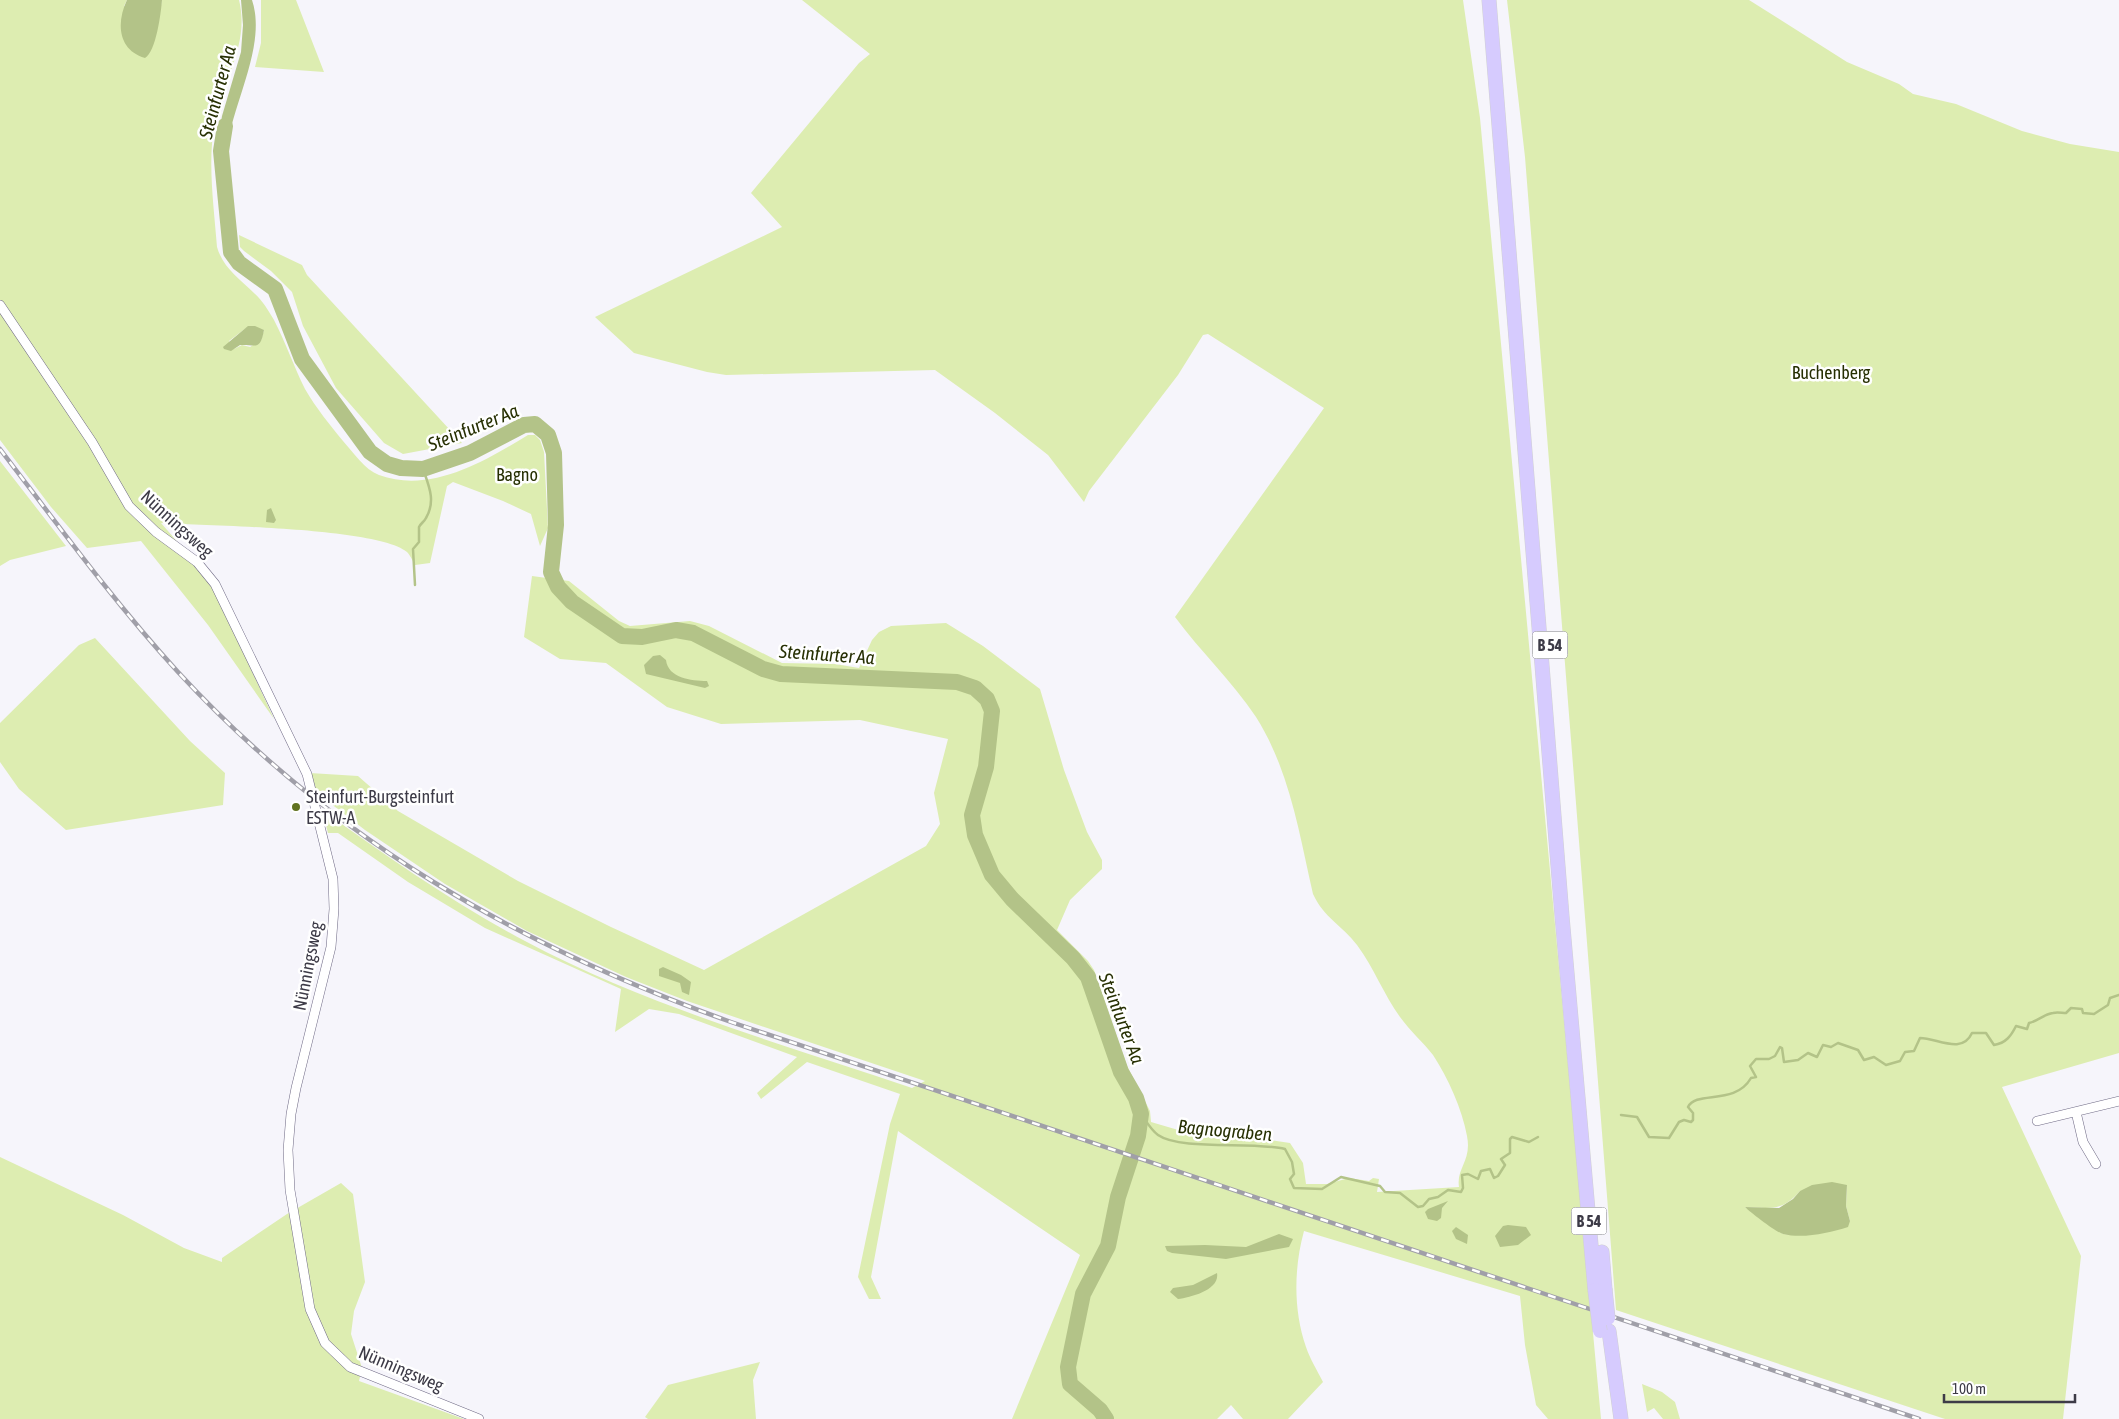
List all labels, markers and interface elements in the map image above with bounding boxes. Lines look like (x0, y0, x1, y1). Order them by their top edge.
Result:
water label: Steinfurter Aa (194, 43, 240, 142)
park label: Buchenberg (1792, 362, 1871, 383)
water label: Steinfurter Aa (424, 399, 522, 455)
park label: Bagno (496, 464, 538, 485)
street label: Nünningsweg (137, 486, 218, 562)
road number: B 54 (1532, 632, 1568, 658)
water label: Steinfurter Aa (778, 640, 876, 668)
place label: Steinfurt-Burgsteinfurt ESTW-A (306, 786, 454, 828)
marker: Steinfurt-Burgsteinfurt ESTW-A (290, 801, 302, 813)
street label: Nünningsweg (289, 919, 326, 1012)
water label: Steinfurter Aa (1094, 969, 1149, 1067)
water label: Bagnograben (1177, 1115, 1273, 1145)
road number: B 54 (1572, 1208, 1606, 1234)
street label: Nünningsweg (356, 1341, 447, 1396)
scale bar (1944, 1372, 2075, 1404)
text: 100 m (1952, 1380, 1986, 1397)

